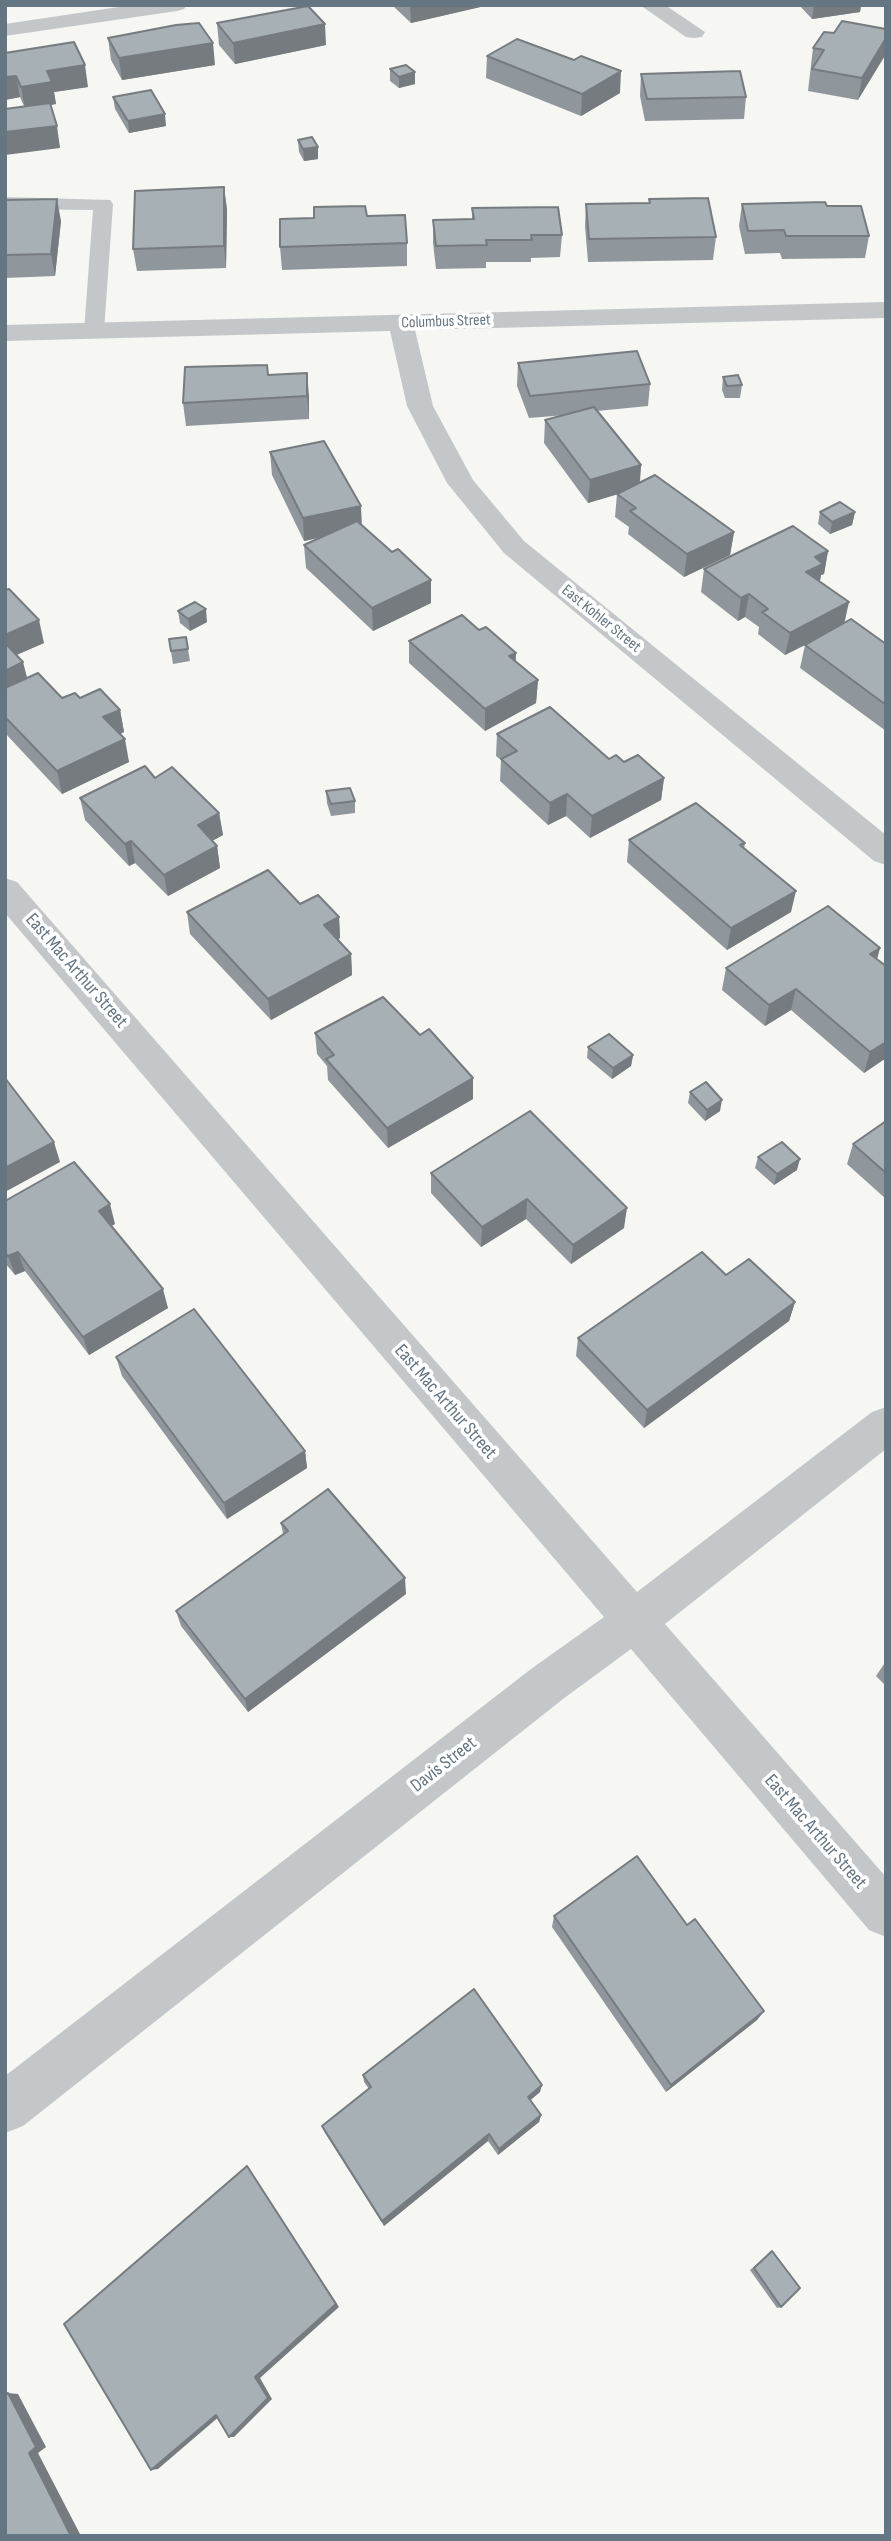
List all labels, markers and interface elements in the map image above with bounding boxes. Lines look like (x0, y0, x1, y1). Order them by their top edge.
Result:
street label: Columbus Street (401, 311, 491, 333)
street label: East Kohler Street (557, 581, 645, 657)
street label: East Mac Arthur Street (20, 909, 132, 1033)
street label: East Mac Arthur Street (389, 1340, 501, 1464)
street label: Davis Street (407, 1732, 481, 1798)
street label: East Mac Arthur Street (759, 1770, 871, 1894)

